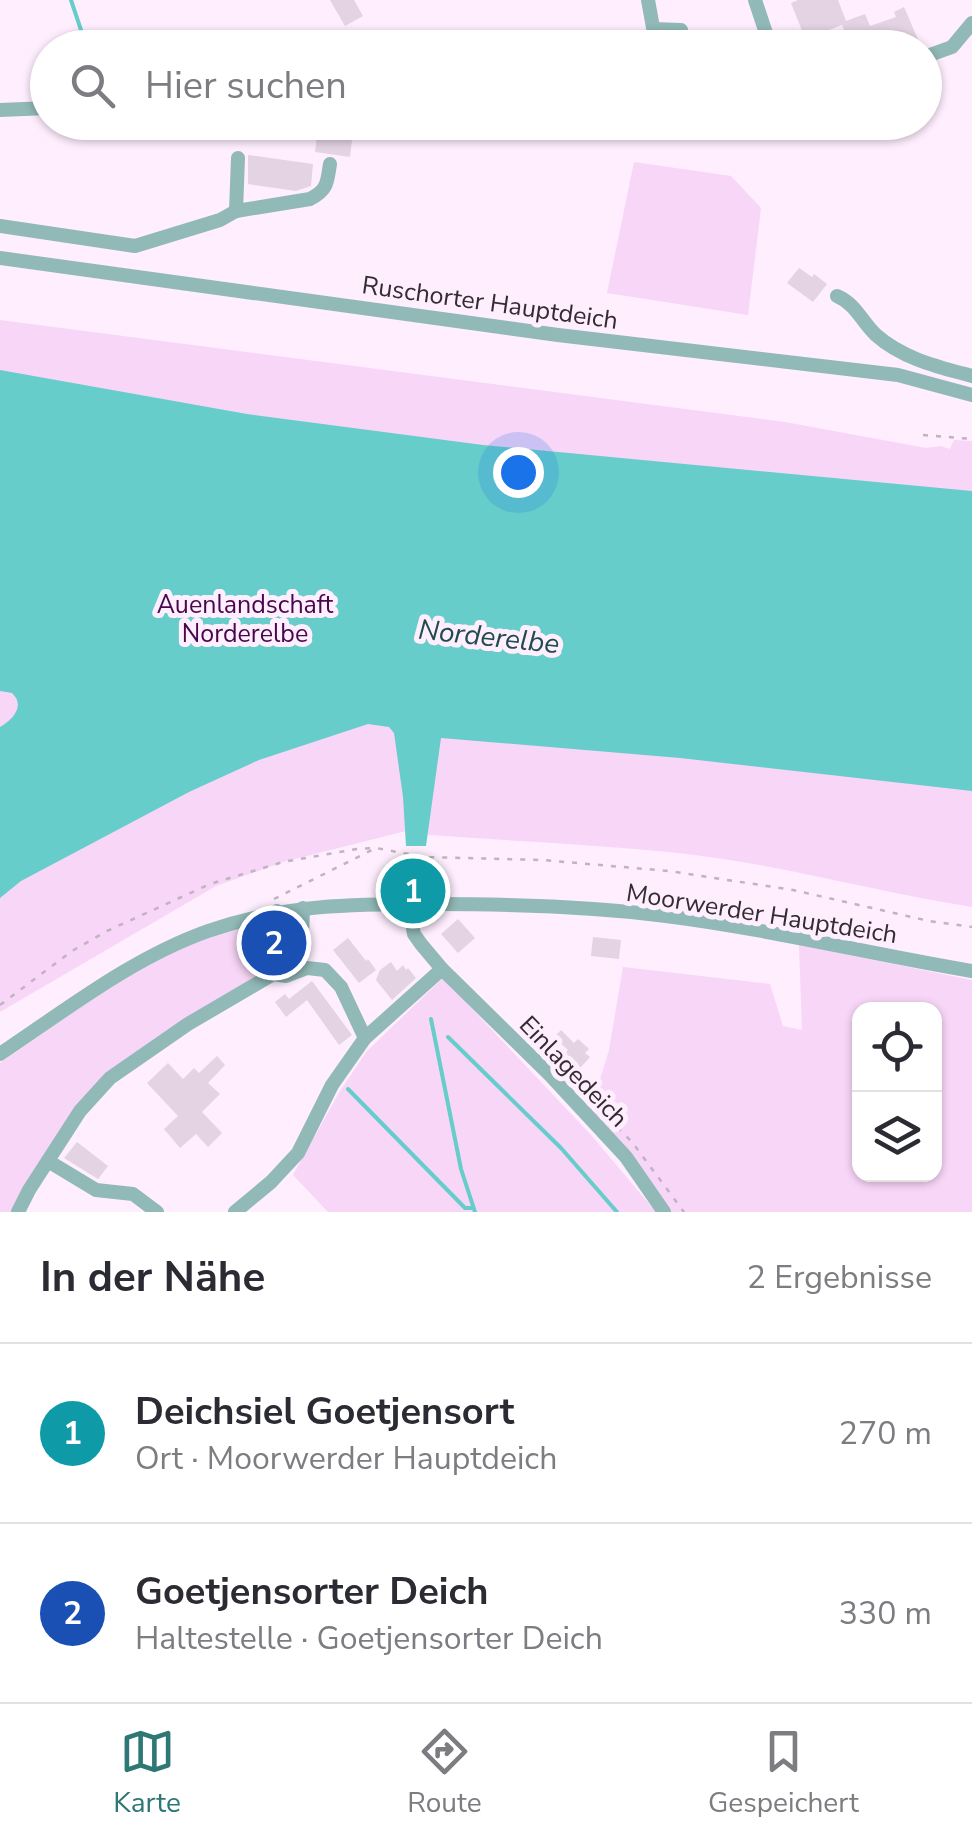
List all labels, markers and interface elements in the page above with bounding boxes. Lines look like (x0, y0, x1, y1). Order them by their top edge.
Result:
search box (30, 30, 942, 140)
icon: search (65, 58, 120, 113)
text: Hier suchen (145, 60, 347, 111)
street label: Ruschorter Hauptdeich (360, 268, 620, 338)
your location (493, 447, 544, 498)
park label: Auenlandschaft Norderelbe (157, 588, 334, 651)
water label: Norderelbe (417, 611, 561, 663)
pin: 1 (380, 854, 446, 928)
street label: Moorwerder Hauptdeich (624, 876, 900, 952)
pin: 2 (242, 906, 306, 980)
map controls (852, 1002, 942, 1182)
button: locate (852, 1002, 942, 1092)
street label: Einlagedeich (512, 1009, 635, 1135)
button: layers (852, 1092, 942, 1182)
text: In der Nähe (40, 1249, 265, 1306)
text: 2 Ergebnisse (747, 1256, 932, 1299)
text: Deichsiel Goetjensort (135, 1386, 514, 1437)
text: 1 (63, 1412, 82, 1455)
text: 270 m (839, 1412, 932, 1455)
text: Ort · Moorwerder Hauptdeich (135, 1437, 557, 1480)
text: Goetjensorter Deich (135, 1566, 489, 1617)
text: 2 (63, 1592, 82, 1635)
text: 330 m (839, 1592, 932, 1635)
text: Haltestelle · Goetjensorter Deich (135, 1617, 603, 1660)
tab: Karte (113, 1724, 181, 1822)
tab: Route (407, 1724, 482, 1822)
tab: Gespeichert (708, 1724, 859, 1822)

